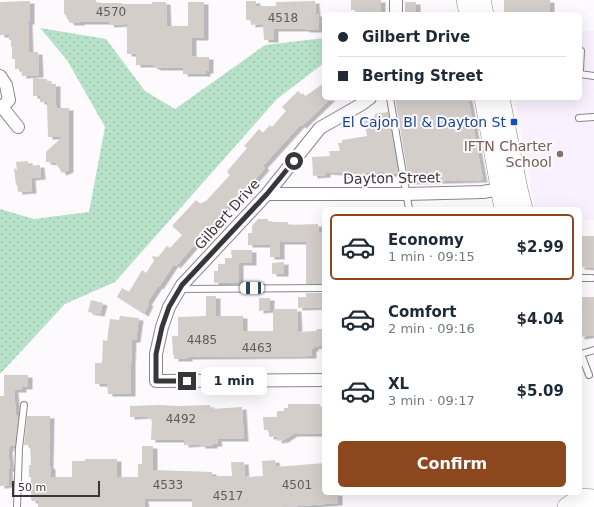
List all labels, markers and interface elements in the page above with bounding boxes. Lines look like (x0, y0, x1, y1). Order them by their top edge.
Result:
house number: 4570 (96, 5, 126, 19)
house number: 4518 (268, 11, 298, 25)
text: Gilbert Drive (362, 28, 470, 46)
text: Berting Street (362, 67, 483, 85)
place label: El Cajon Bl & Dayton St (342, 114, 507, 130)
marker: El Cajon Bl & Dayton St (509, 117, 519, 127)
place label: IFTN Charter School (464, 138, 552, 170)
marker: IFTN Charter School (555, 149, 565, 159)
route start (285, 152, 303, 170)
street label: Dayton Street (343, 169, 441, 187)
street label: Gilbert Drive (191, 176, 263, 252)
icon: car (340, 229, 376, 265)
text: Economy (388, 231, 464, 249)
text: $2.99 (517, 238, 564, 256)
text: 1 min · 09:15 (388, 249, 475, 264)
car (240, 282, 264, 294)
icon: car (340, 301, 376, 337)
text: Comfort (388, 303, 456, 321)
text: $4.04 (517, 310, 564, 328)
text: 2 min · 09:16 (388, 321, 475, 336)
house number: 4485 (187, 333, 217, 347)
house number: 4463 (242, 341, 272, 355)
callout: 1 min (201, 367, 267, 395)
route end (178, 372, 196, 390)
text: 1 min (214, 373, 254, 388)
icon: car (340, 373, 376, 409)
text: XL (388, 375, 409, 393)
text: $5.09 (517, 382, 564, 400)
text: 3 min · 09:17 (388, 393, 475, 408)
house number: 4492 (166, 412, 196, 426)
button: Confirm (338, 441, 566, 487)
house number: 4533 (153, 478, 183, 492)
house number: 4501 (282, 478, 312, 492)
scale bar (12, 479, 100, 498)
text: 50 m (18, 481, 46, 494)
house number: 4517 (213, 489, 243, 503)

